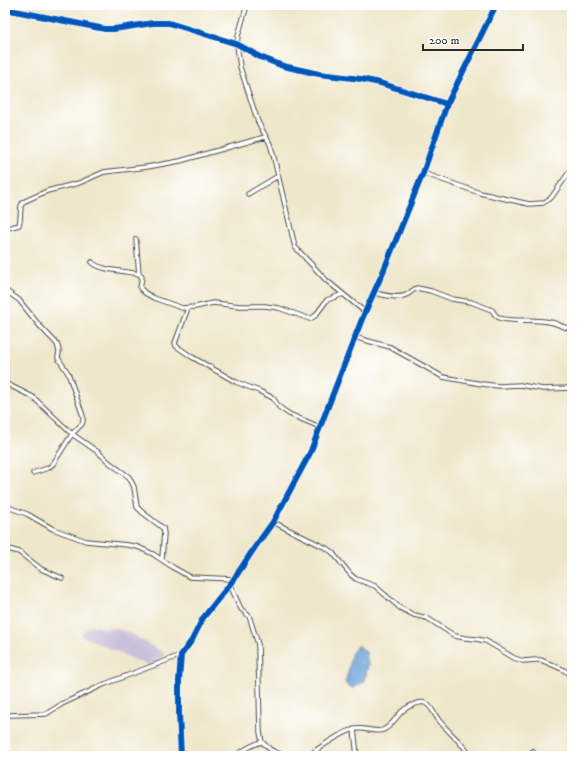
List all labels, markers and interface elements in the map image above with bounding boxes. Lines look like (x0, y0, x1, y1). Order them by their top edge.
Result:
scale bar (423, 26, 523, 52)
text: 200 m (429, 33, 459, 48)

